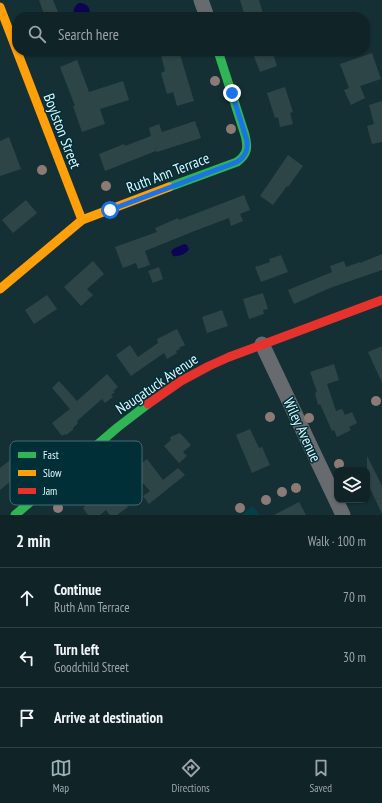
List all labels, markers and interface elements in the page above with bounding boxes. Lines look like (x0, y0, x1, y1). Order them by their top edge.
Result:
search box (12, 12, 370, 56)
icon: search (26, 23, 48, 45)
text: Search here (58, 25, 119, 44)
route end (223, 84, 241, 102)
street label: Boylston Street (39, 91, 85, 171)
street label: Ruth Ann Terrace (124, 148, 212, 197)
route start (101, 201, 119, 219)
street label: Naugatuck Avenue (112, 349, 202, 418)
street label: Wiley Avenue (279, 395, 326, 465)
legend (10, 441, 142, 505)
text: Fast (43, 448, 59, 462)
text: Slow (43, 466, 62, 480)
map controls (334, 467, 370, 503)
button: layers (334, 467, 370, 503)
text: Jam (42, 484, 57, 498)
text: 2 min (16, 530, 50, 552)
text: Walk · 100 m (308, 533, 366, 550)
text: Continue (54, 580, 101, 599)
icon: ahead (16, 587, 38, 609)
text: 70 m (343, 589, 366, 606)
text: Ruth Ann Terrace (54, 599, 130, 616)
text: Turn left (54, 640, 99, 659)
icon: left (16, 647, 38, 669)
text: 30 m (343, 649, 366, 666)
text: Goodchild Street (54, 659, 129, 676)
icon: arrive (16, 707, 38, 729)
text: Arrive at destination (54, 708, 163, 727)
tab: Map (50, 757, 72, 795)
tab: Directions (172, 757, 210, 795)
tab: Saved (309, 757, 332, 795)

